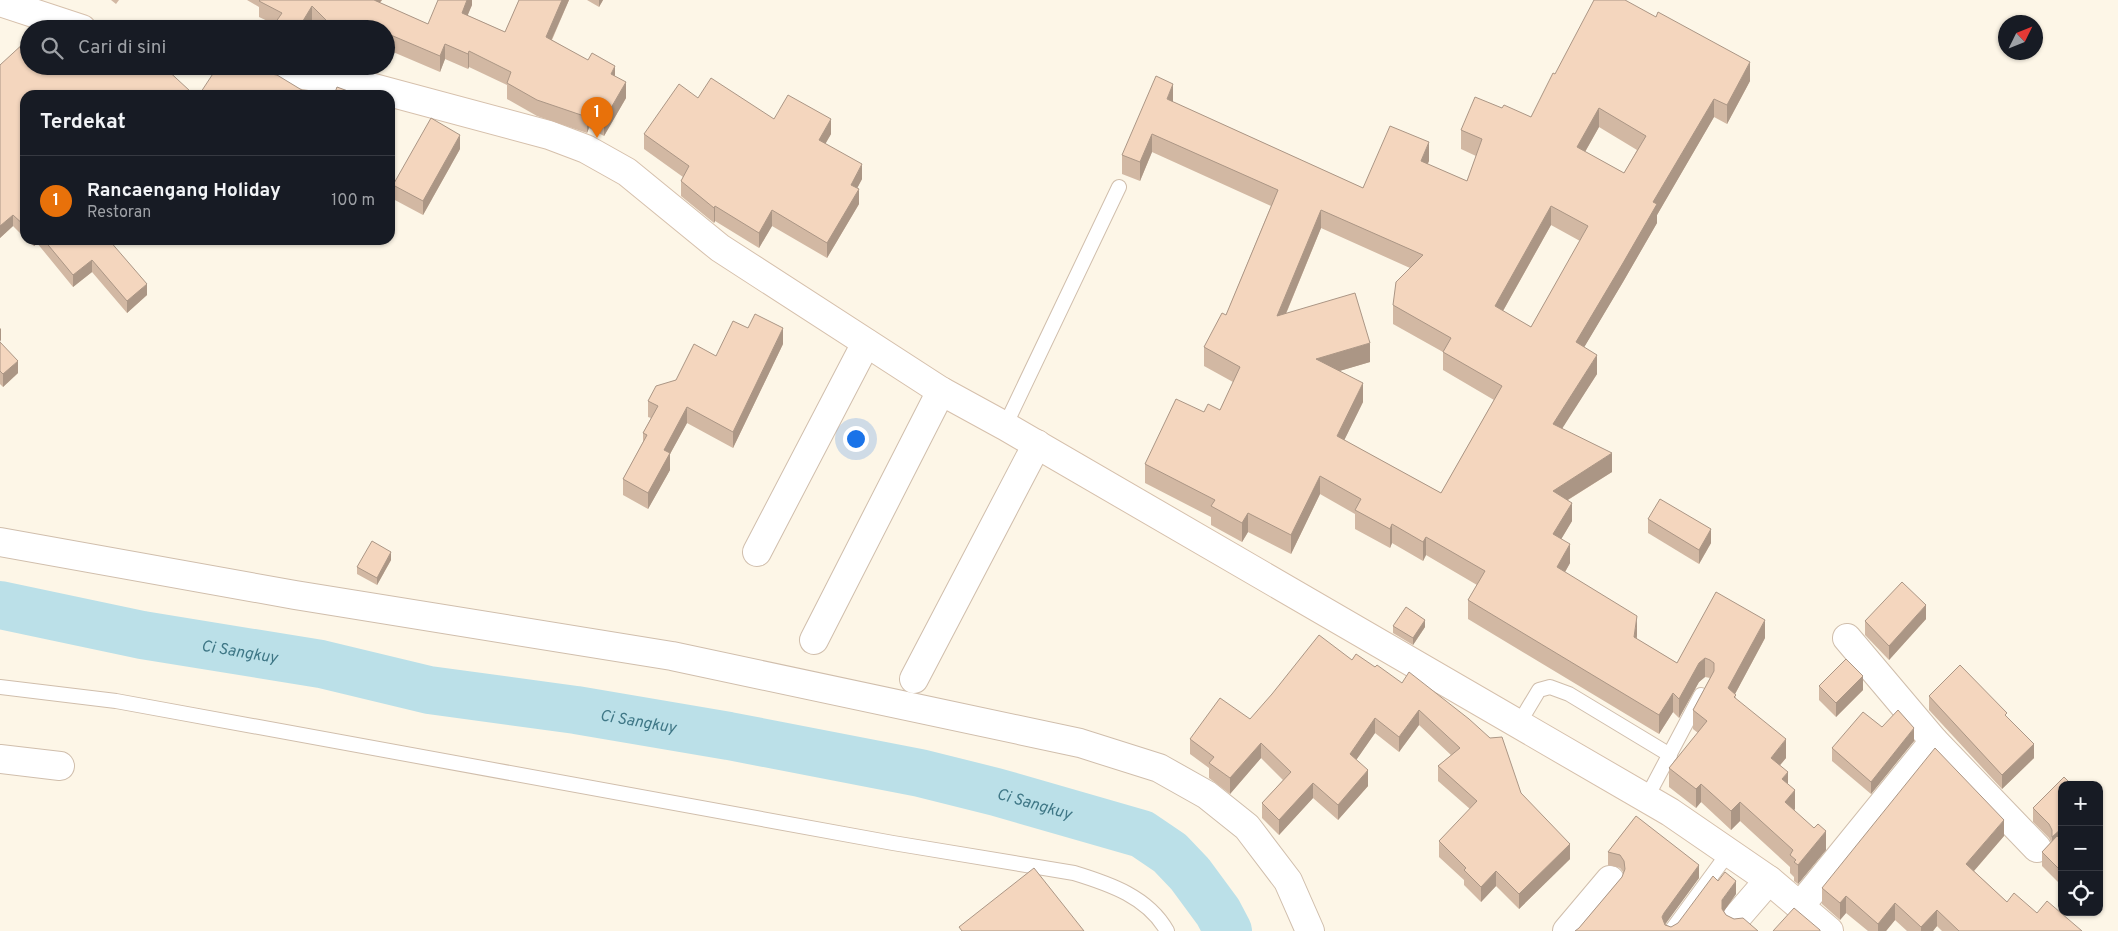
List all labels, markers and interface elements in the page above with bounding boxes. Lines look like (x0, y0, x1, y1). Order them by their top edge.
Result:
north arrow (1998, 15, 2043, 60)
search box (20, 20, 395, 75)
icon: search (38, 34, 66, 62)
text: Cari di sini (78, 36, 166, 60)
pin: 1 (581, 97, 613, 138)
text: Terdekat (40, 109, 126, 136)
text: Rancaengang Holiday (87, 179, 281, 203)
text: 1 (53, 191, 59, 211)
text: 100 m (331, 191, 375, 211)
text: Restoran (87, 203, 151, 223)
your location (843, 426, 869, 452)
water label: Ci Sangkuy (200, 637, 281, 669)
water label: Ci Sangkuy (598, 706, 679, 739)
map controls (2058, 781, 2103, 916)
button: + (2058, 781, 2103, 826)
water label: Ci Sangkuy (994, 785, 1075, 826)
button: − (2058, 826, 2103, 871)
button: locate (2058, 871, 2103, 916)

